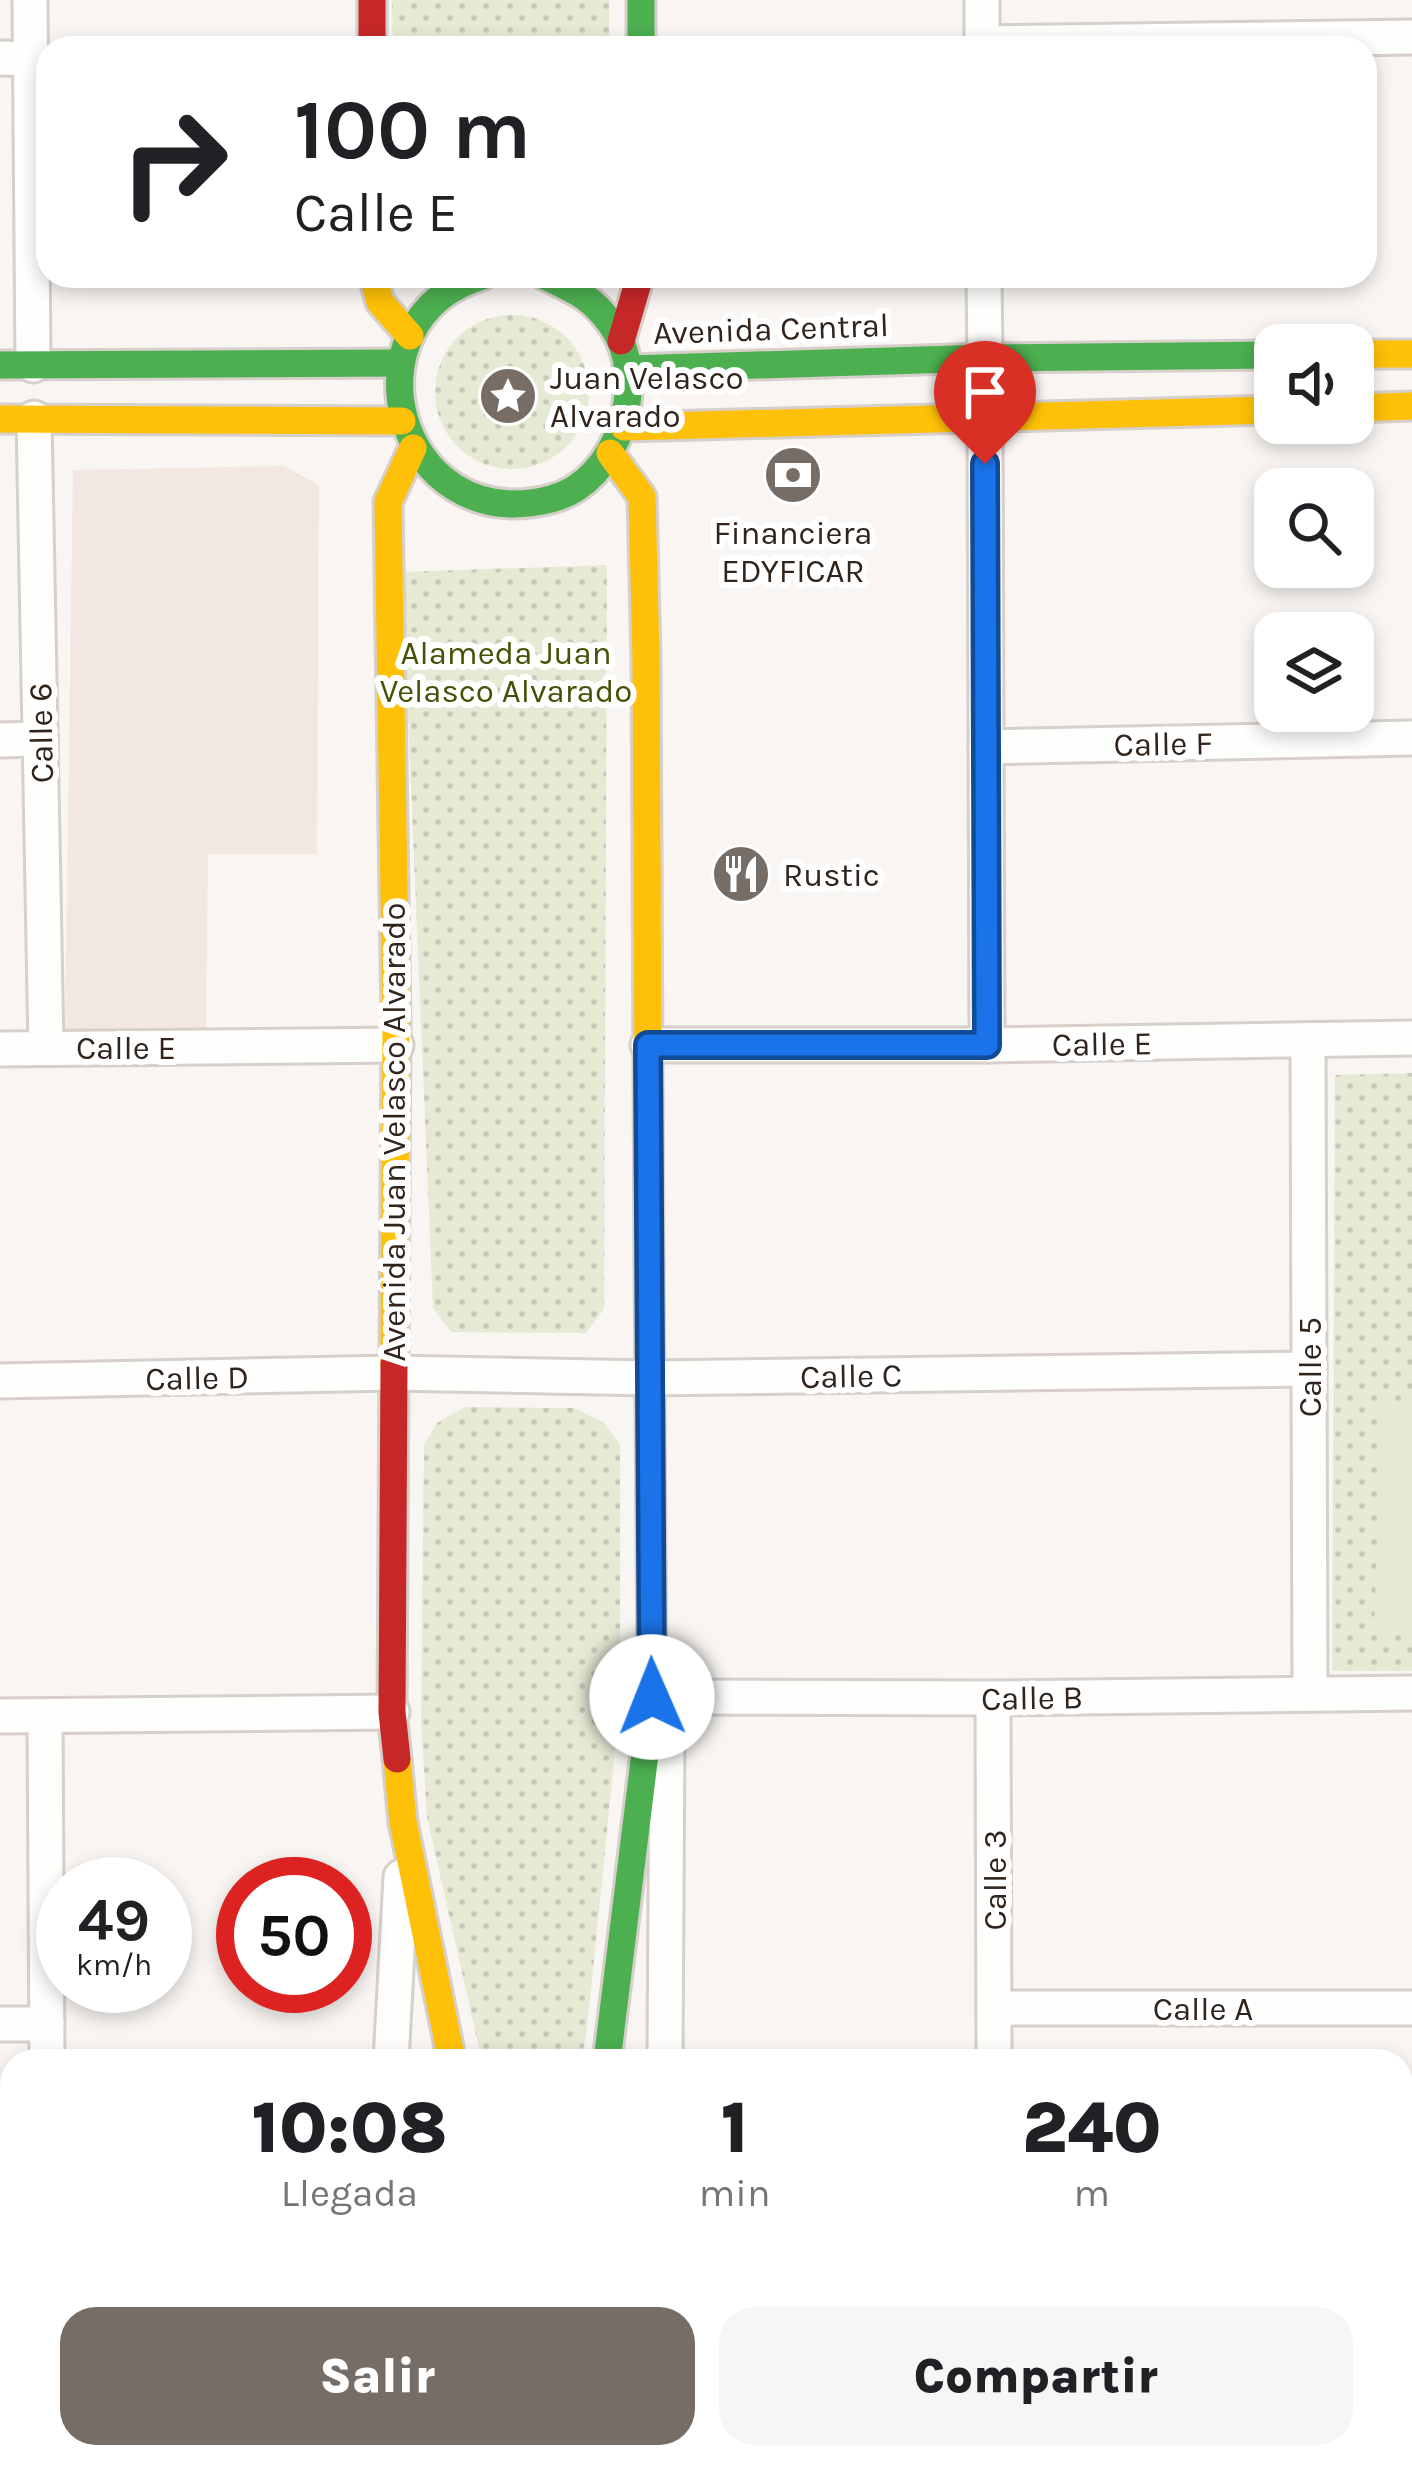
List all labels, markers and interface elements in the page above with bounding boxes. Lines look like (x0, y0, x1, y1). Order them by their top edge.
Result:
text: 100 m (294, 81, 531, 179)
icon: right (96, 84, 252, 240)
text: Calle E (294, 181, 458, 245)
street label: Avenida Central (652, 306, 890, 352)
map controls (1254, 324, 1374, 732)
button: sound (1254, 324, 1374, 444)
pin (934, 341, 1036, 464)
place label: Juan Velasco Alvarado (550, 359, 743, 435)
icon: arrive (952, 359, 1018, 425)
place icon: Juan Velasco Alvarado (477, 365, 539, 427)
bank icon: Financiera EDYFICAR (762, 444, 824, 506)
button: search (1254, 468, 1374, 588)
place label: Financiera EDYFICAR (713, 514, 873, 590)
button: layers (1254, 612, 1374, 732)
park label: Alameda Juan Velasco Alvarado (380, 634, 632, 710)
street label: Calle 6 (21, 682, 61, 784)
street label: Calle F (1113, 724, 1213, 764)
restaurant icon: Rustic (710, 843, 772, 905)
place label: Rustic (783, 856, 880, 894)
street label: Avenida Juan Velasco Alvarado (375, 902, 413, 1362)
street label: Calle E (1052, 1024, 1152, 1064)
street label: Calle E (76, 1029, 176, 1067)
street label: Calle 5 (1291, 1317, 1329, 1417)
street label: Calle C (800, 1356, 902, 1396)
street label: Calle D (145, 1358, 249, 1398)
position arrow (589, 1634, 715, 1760)
street label: Calle B (981, 1678, 1083, 1718)
street label: Calle 3 (976, 1829, 1014, 1931)
speed limit sign: 50 (216, 1857, 372, 2013)
text: 49 (78, 1885, 150, 1955)
text: km/h (76, 1947, 152, 1983)
street label: Calle A (1153, 1990, 1253, 2028)
text: 10:08 (251, 2086, 447, 2170)
text: 1 (721, 2086, 748, 2170)
text: 240 (1022, 2086, 1162, 2170)
text: Llegada (281, 2170, 418, 2216)
text: min (699, 2170, 770, 2216)
text: m (1073, 2170, 1110, 2216)
button: Salir (60, 2307, 695, 2445)
button: Compartir (719, 2307, 1353, 2445)

